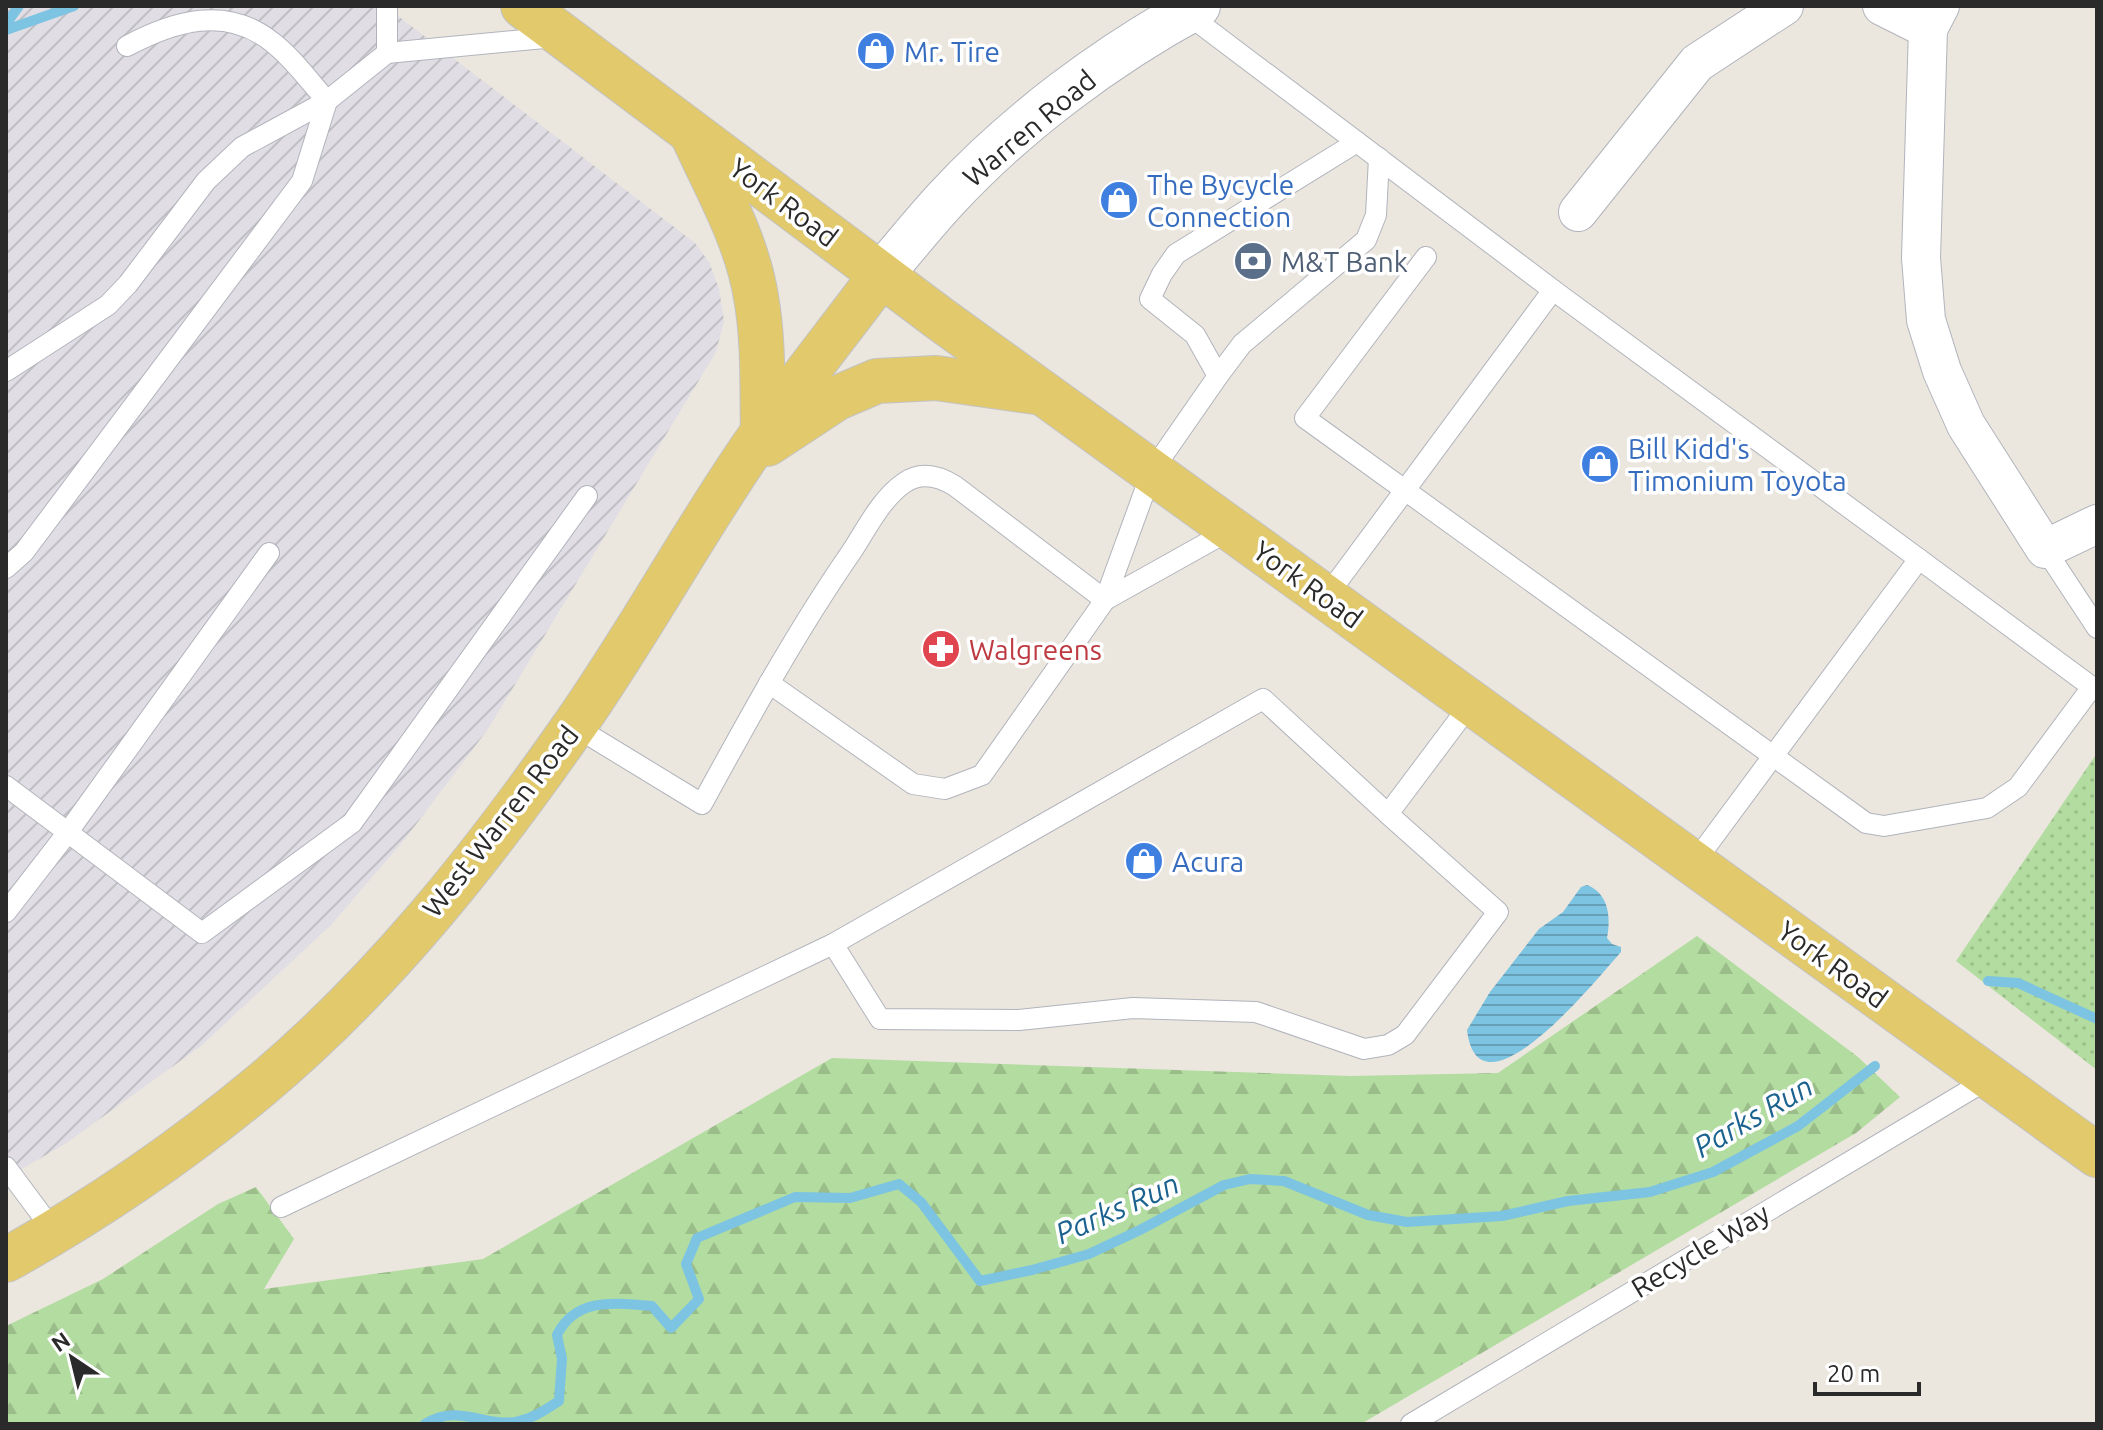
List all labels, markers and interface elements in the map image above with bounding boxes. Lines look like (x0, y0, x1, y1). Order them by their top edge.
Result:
shop icon: Mr. Tire (855, 30, 897, 72)
place label: Mr. Tire (904, 36, 1000, 67)
street label: Warren Road (956, 64, 1102, 192)
street label: York Road (724, 151, 844, 253)
place label: The Bycycle Connection (1147, 169, 1294, 232)
shop icon: The Bycycle Connection (1098, 179, 1140, 221)
bank icon: M&T Bank (1232, 240, 1274, 282)
place label: M&T Bank (1281, 246, 1408, 277)
place label: Bill Kidd's Timonium Toyota (1628, 433, 1847, 496)
shop icon: Bill Kidd's Timonium Toyota (1579, 443, 1621, 485)
street label: York Road (1247, 534, 1369, 634)
pharmacy icon: Walgreens (920, 628, 962, 670)
place label: Walgreens (969, 634, 1102, 665)
street label: West Warren Road (416, 719, 584, 923)
shop icon: Acura (1123, 840, 1165, 882)
place label: Acura (1172, 846, 1244, 877)
street label: York Road (1772, 914, 1894, 1014)
water label: Parks Run (1687, 1068, 1819, 1164)
water label: Parks Run (1050, 1166, 1184, 1250)
street label: Recycle Way (1626, 1197, 1774, 1303)
north arrow (32, 1318, 112, 1398)
text: N (46, 1326, 74, 1356)
scale bar (1815, 1346, 1919, 1396)
text: 20 m (1827, 1360, 1880, 1387)

